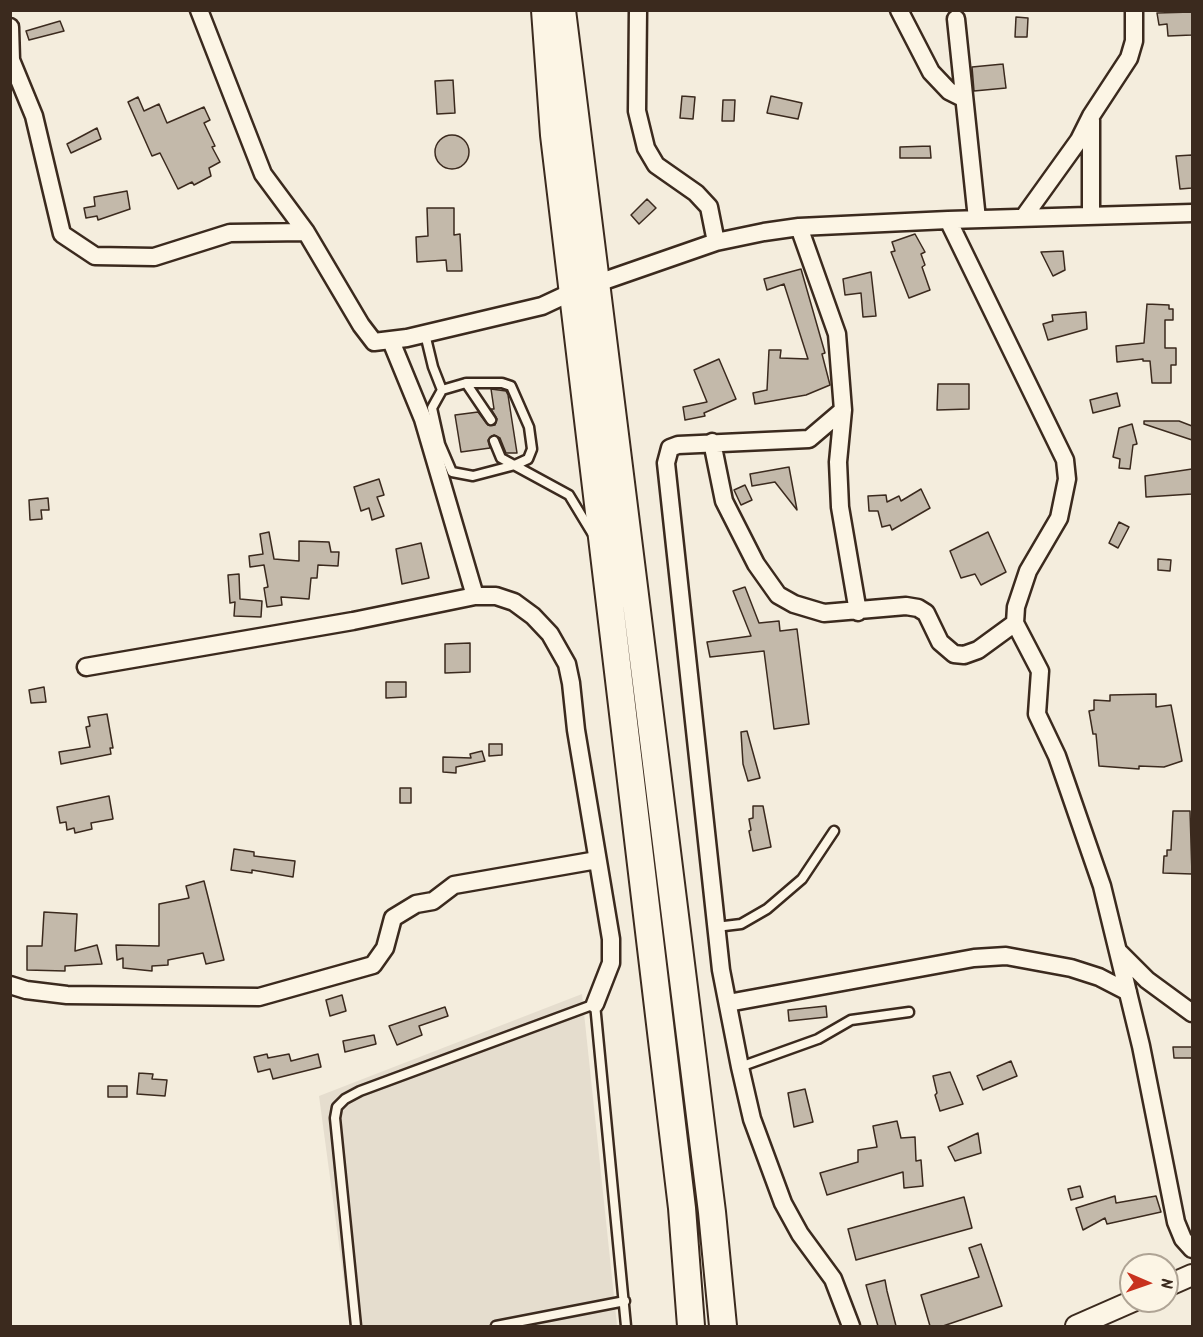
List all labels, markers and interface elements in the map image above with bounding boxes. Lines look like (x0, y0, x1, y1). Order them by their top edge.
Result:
north arrow (1119, 1253, 1179, 1313)
text: N (1153, 1278, 1178, 1289)

